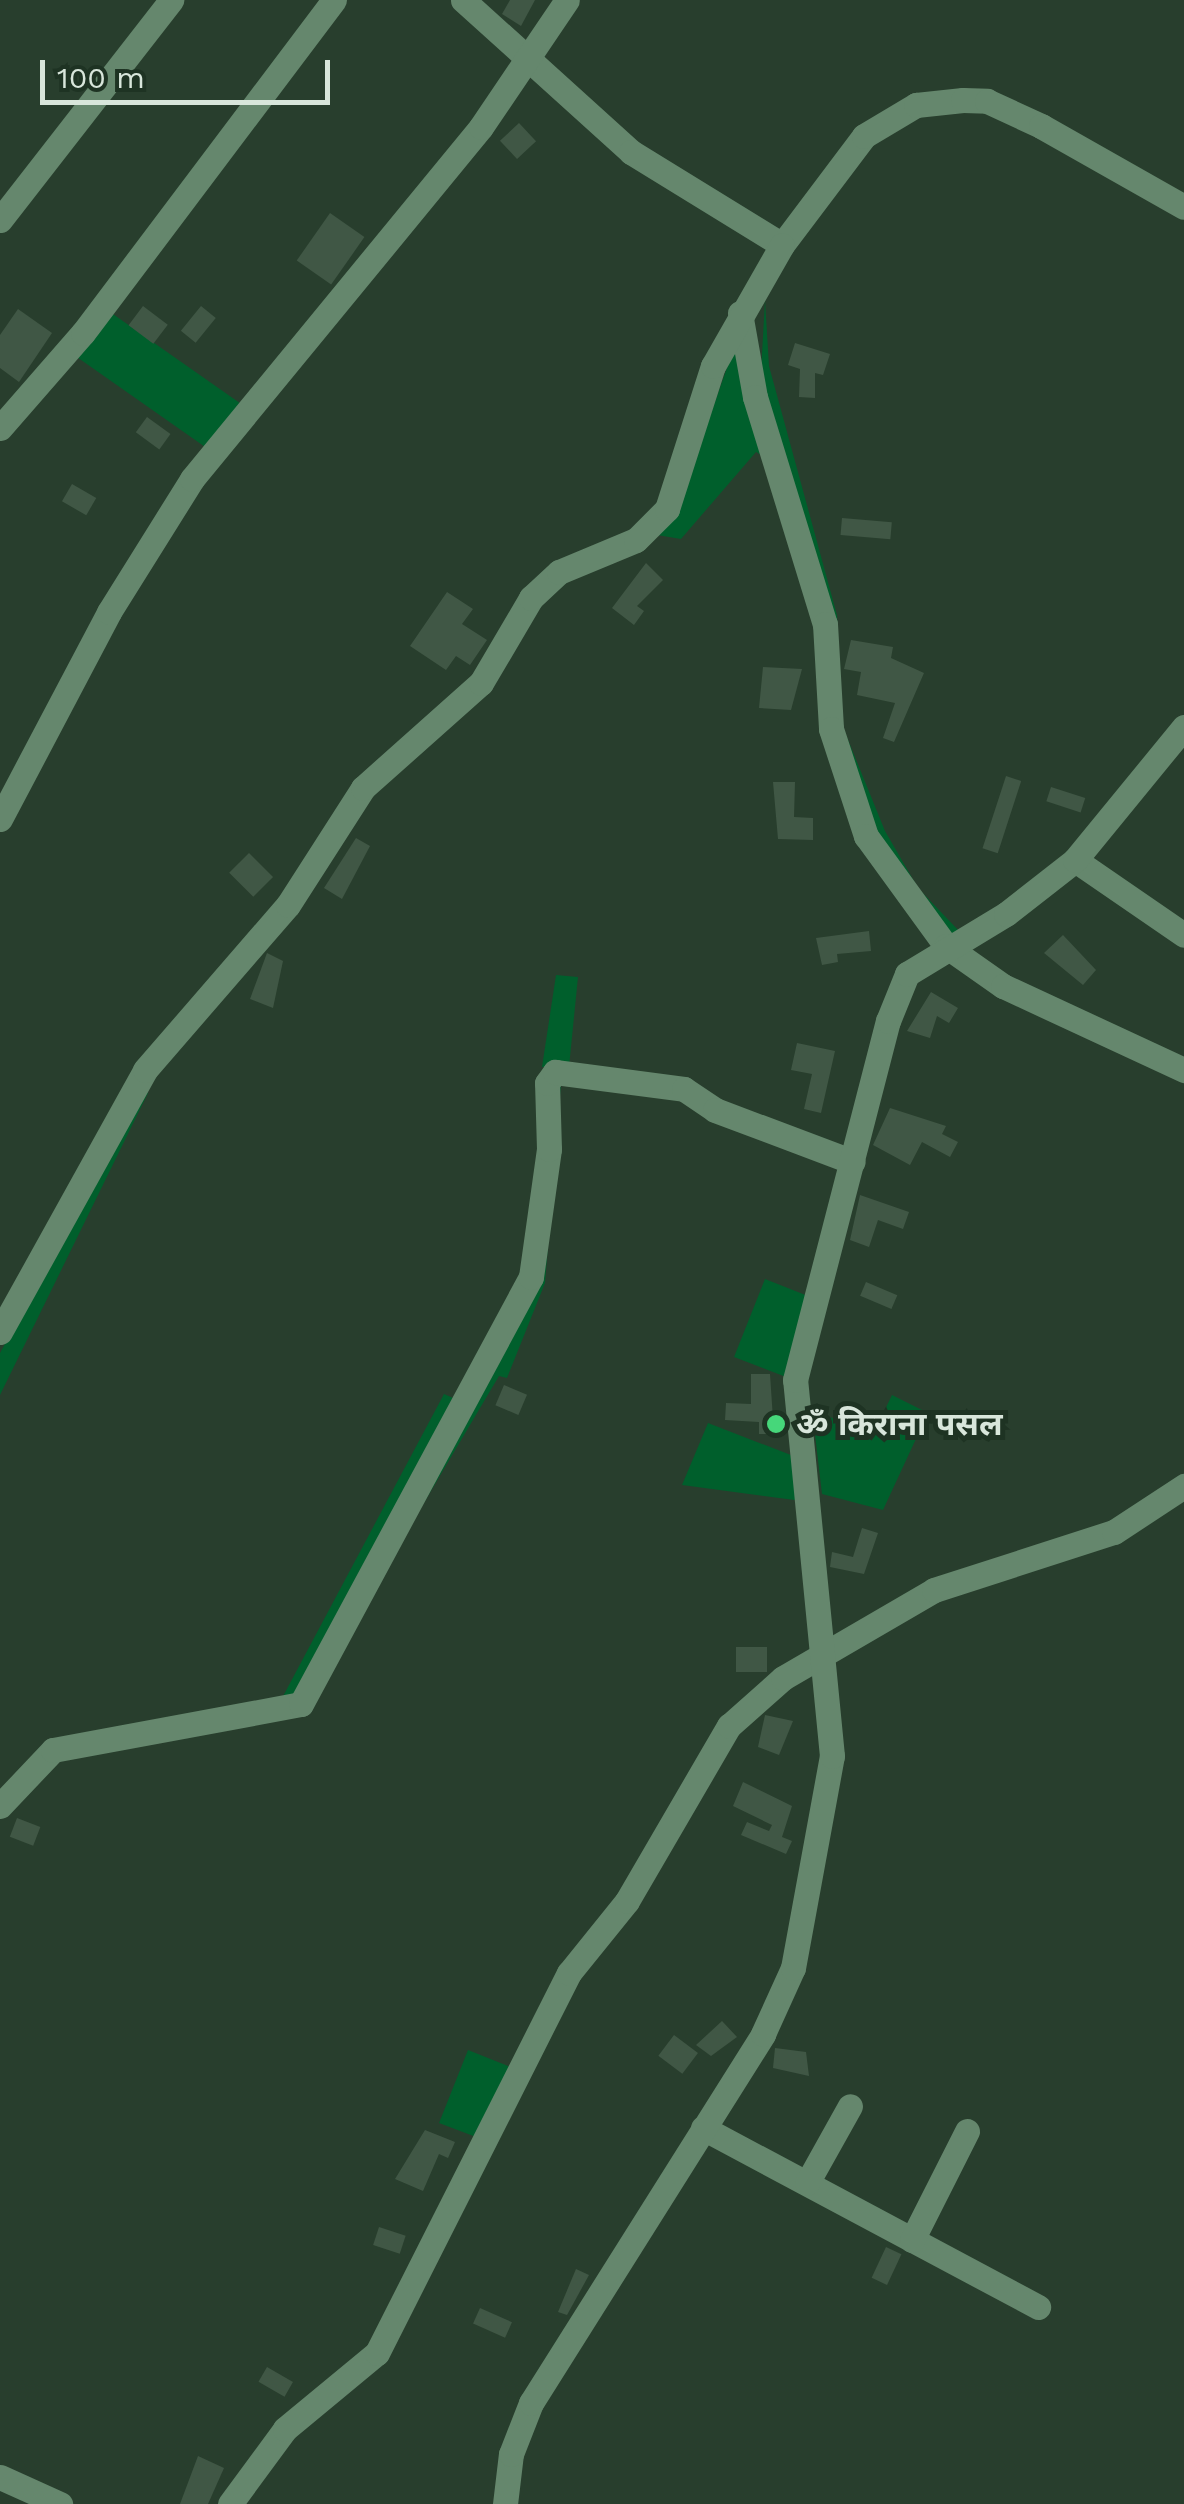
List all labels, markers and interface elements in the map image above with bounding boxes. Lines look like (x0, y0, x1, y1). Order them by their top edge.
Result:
scale bar (45, 40, 335, 102)
text: 100 m (57, 60, 145, 95)
place label: ॐ किराना पसल (796, 1405, 1003, 1443)
marker: ॐ किराना पसल (765, 1413, 787, 1435)

